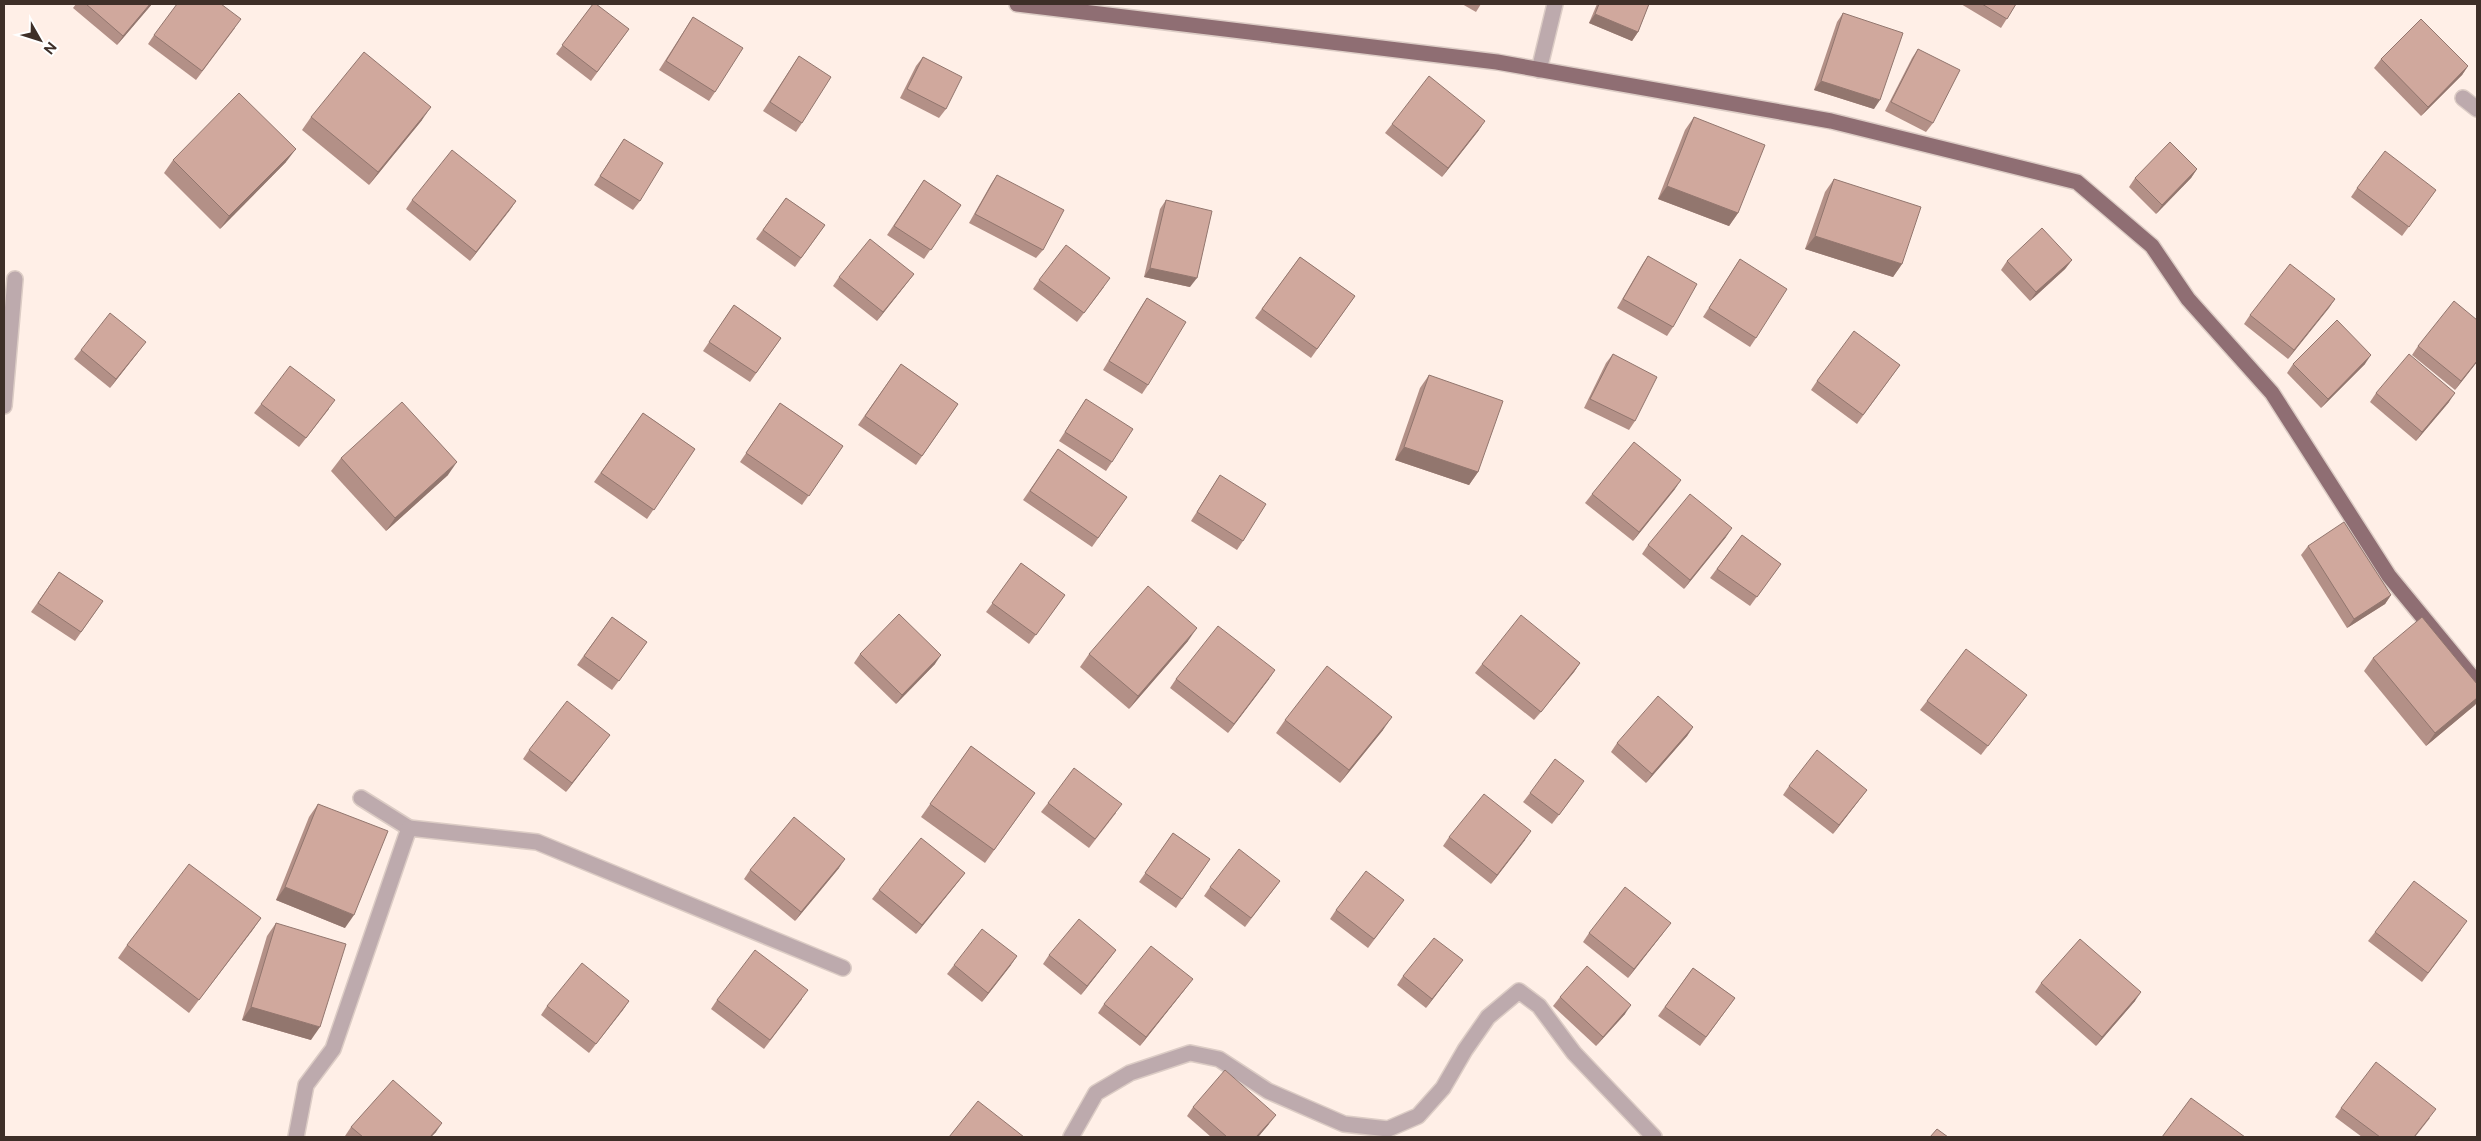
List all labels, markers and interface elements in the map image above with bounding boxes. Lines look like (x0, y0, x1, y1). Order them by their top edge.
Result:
north arrow (15, 15, 65, 65)
text: N (40, 39, 60, 57)

